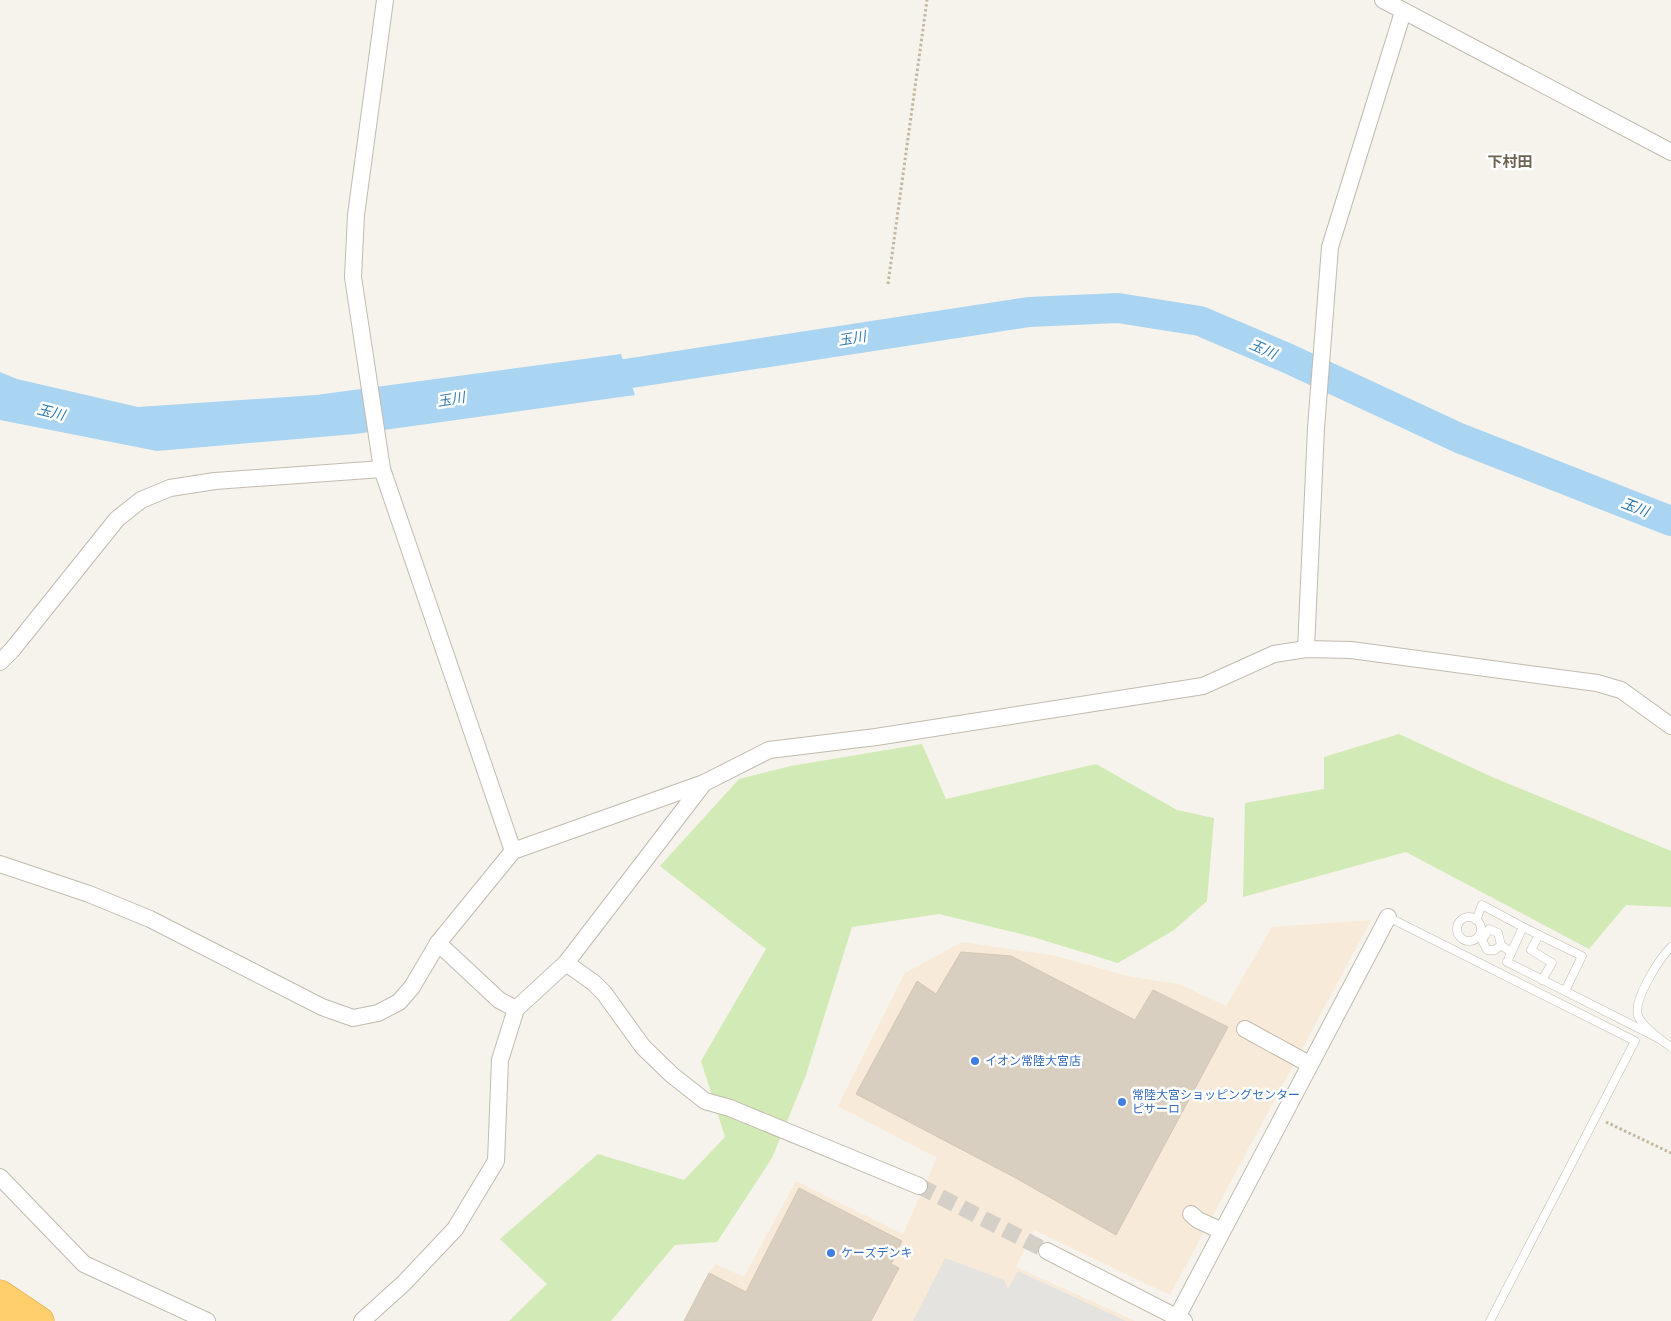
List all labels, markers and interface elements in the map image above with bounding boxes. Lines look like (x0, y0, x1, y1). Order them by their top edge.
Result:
district label: 下村田 (1487, 150, 1533, 173)
water label: 玉川 (836, 325, 869, 350)
water label: 玉川 (1246, 333, 1282, 365)
water label: 玉川 (435, 386, 468, 411)
water label: 玉川 (35, 398, 69, 426)
water label: 玉川 (1618, 492, 1654, 522)
place label: イオン常陸大宮店 (985, 1051, 1081, 1070)
marker: イオン常陸大宮店 (969, 1055, 981, 1067)
place label: 常陸大宮ショッピングセンター ピサーロ (1132, 1085, 1300, 1118)
marker: 常陸大宮ショッピングセンター ピサーロ (1116, 1096, 1128, 1108)
place label: ケーズデンキ (841, 1243, 912, 1262)
marker: ケーズデンキ (825, 1247, 837, 1259)

